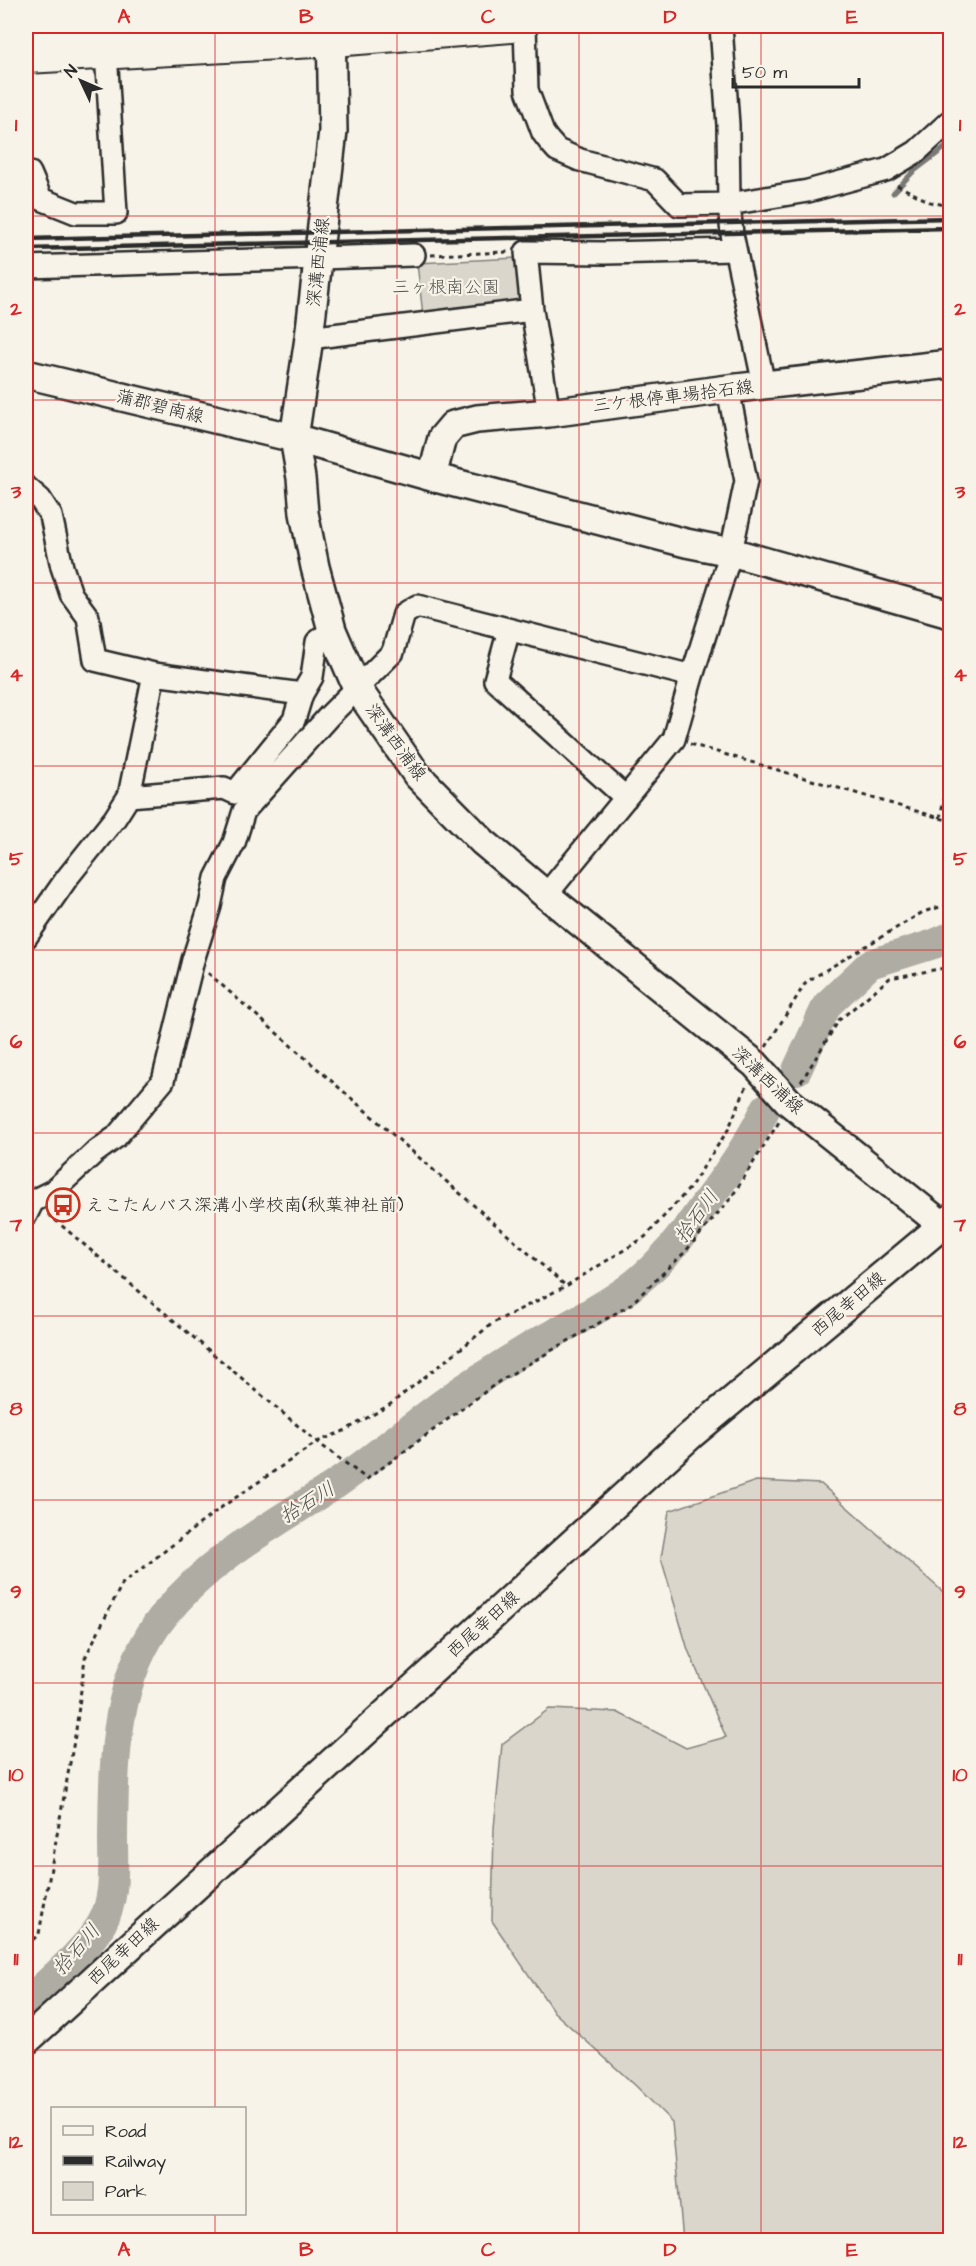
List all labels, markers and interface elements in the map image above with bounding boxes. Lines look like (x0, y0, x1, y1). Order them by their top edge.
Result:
text: A (118, 3, 131, 31)
text: B (299, 3, 314, 31)
text: C (481, 3, 496, 31)
text: D (664, 3, 677, 31)
text: E (846, 3, 858, 31)
north arrow (51, 51, 111, 111)
scale bar (733, 51, 859, 89)
text: N (60, 60, 82, 83)
text: 50 m (742, 60, 787, 85)
text: 1 (15, 111, 18, 139)
text: 1 (959, 111, 962, 139)
street label: 深溝西浦線 (301, 216, 336, 308)
park label: 三ヶ根南公園 (392, 275, 500, 300)
text: 2 (9, 295, 22, 323)
text: 2 (953, 295, 966, 323)
street label: 三ケ根停車場拾石線 (591, 374, 755, 419)
street label: 蒲郡碧南線 (113, 383, 207, 430)
text: 3 (10, 478, 22, 506)
text: 3 (954, 478, 966, 506)
text: 4 (9, 661, 23, 689)
text: 4 (953, 661, 967, 689)
street label: 深溝西浦線 (359, 699, 432, 786)
text: 5 (9, 845, 24, 873)
text: 5 (953, 845, 968, 873)
text: 6 (10, 1028, 23, 1056)
text: 6 (954, 1028, 967, 1056)
street label: 深溝西浦線 (726, 1041, 809, 1120)
water label: 拾石川 (668, 1184, 726, 1249)
bus stop icon: えこたんバス深溝小学校南(秋葉神社前) (45, 1187, 81, 1223)
place label: えこたんバス深溝小学校南(秋葉神社前) (86, 1193, 404, 1218)
text: 7 (9, 1211, 23, 1239)
text: 7 (953, 1211, 967, 1239)
street label: 西尾幸田線 (806, 1266, 891, 1343)
text: 8 (10, 1395, 23, 1423)
text: 8 (954, 1395, 967, 1423)
water label: 拾石川 (275, 1475, 340, 1531)
text: 9 (10, 1578, 22, 1606)
text: 9 (954, 1578, 966, 1606)
street label: 西尾幸田線 (442, 1585, 525, 1664)
text: 10 (8, 1761, 24, 1789)
text: 10 (952, 1761, 968, 1789)
street label: 西尾幸田線 (82, 1912, 165, 1991)
water label: 拾石川 (47, 1918, 107, 1981)
text: 11 (13, 1945, 19, 1973)
text: 11 (957, 1945, 963, 1973)
legend (51, 2107, 246, 2215)
text: Road (105, 2119, 146, 2144)
text: 12 (9, 2128, 24, 2156)
text: 12 (953, 2128, 968, 2156)
text: Railway (105, 2149, 166, 2175)
text: Park (105, 2179, 147, 2204)
text: A (118, 2236, 131, 2264)
text: B (299, 2236, 314, 2264)
text: C (481, 2236, 496, 2264)
text: D (664, 2236, 677, 2264)
text: E (846, 2236, 858, 2264)

